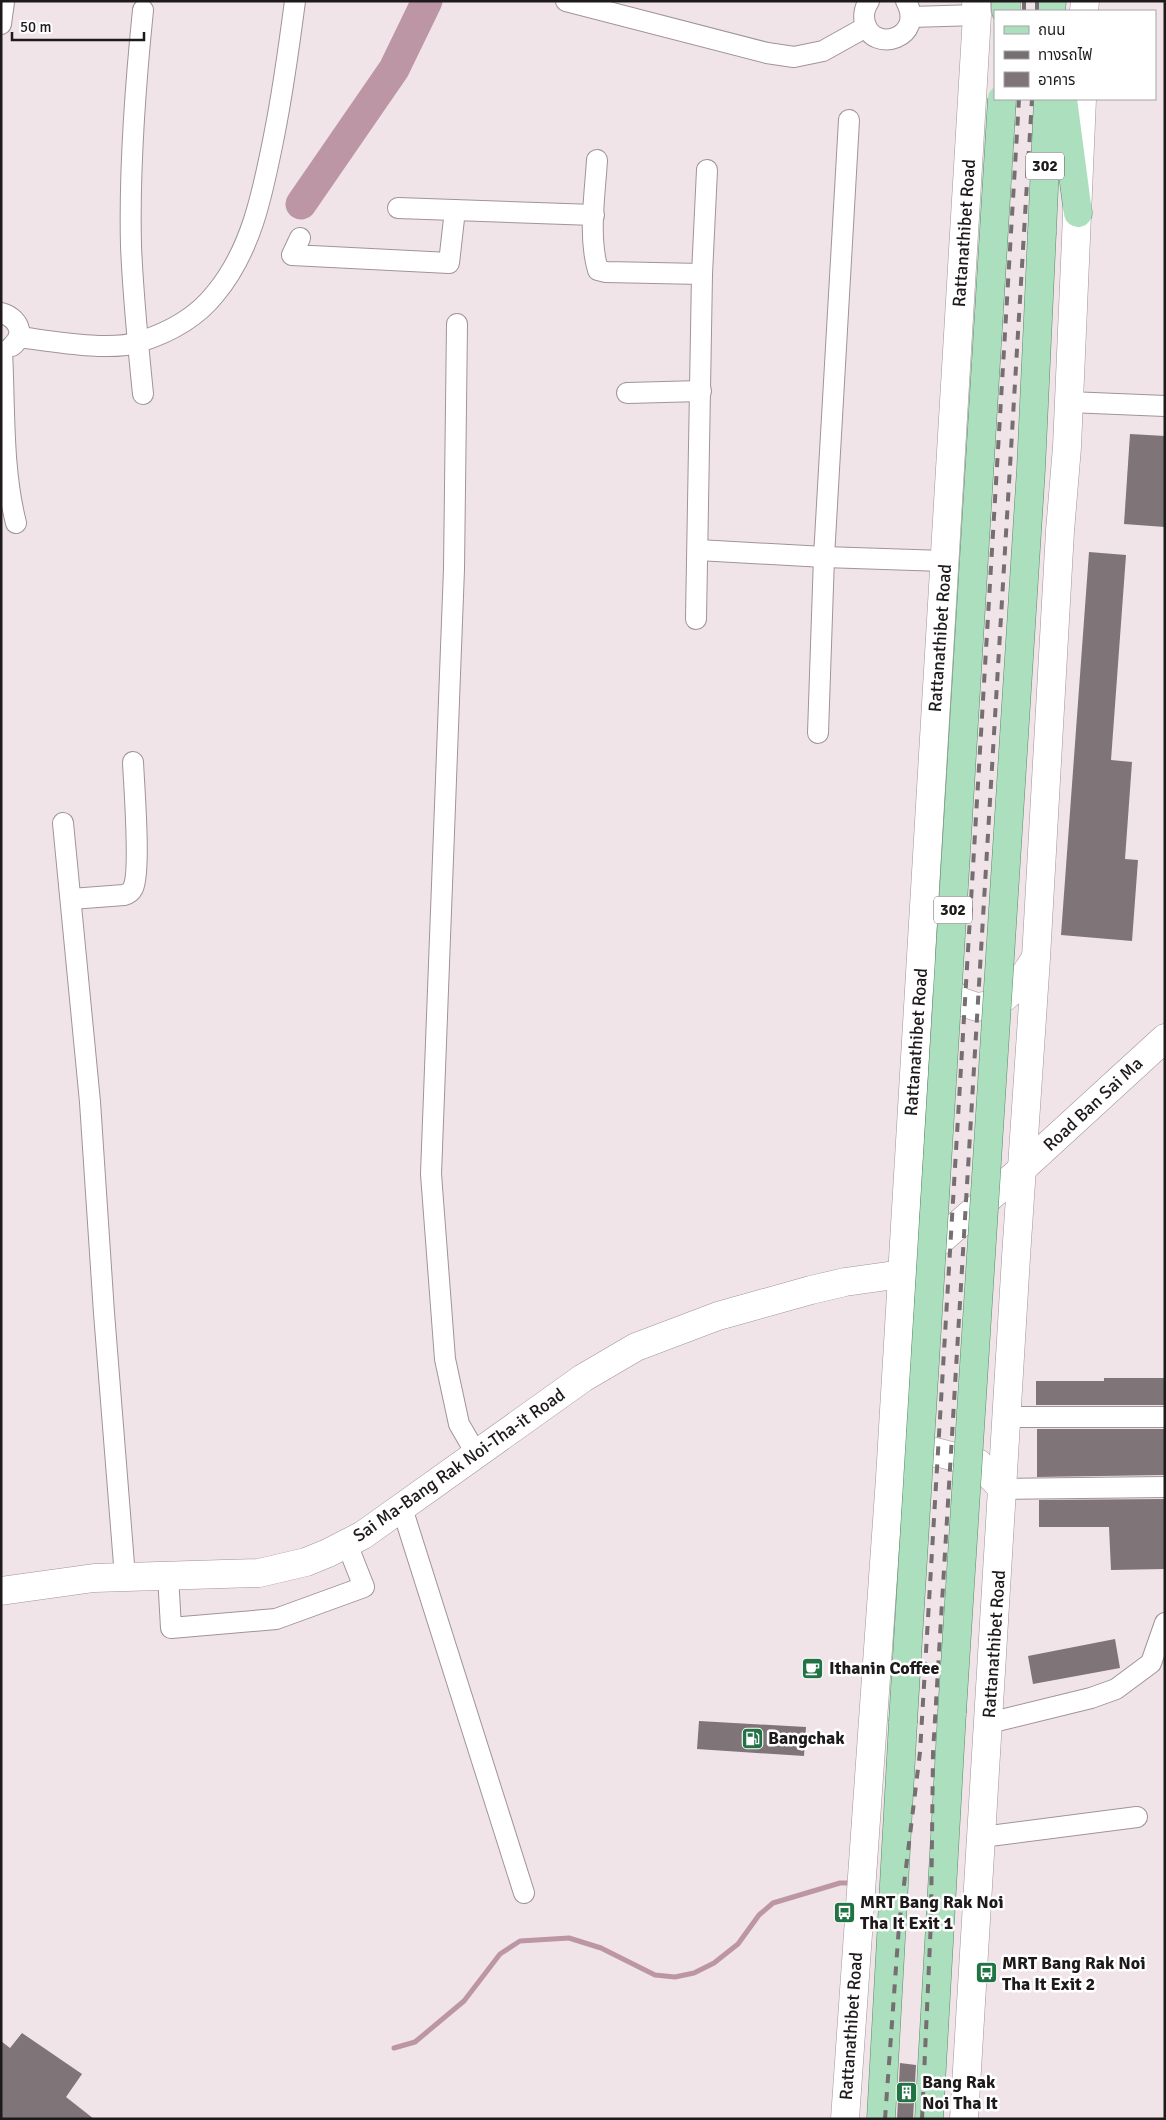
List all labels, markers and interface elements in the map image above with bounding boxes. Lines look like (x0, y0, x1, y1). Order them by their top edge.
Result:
scale bar (12, 10, 145, 42)
legend (994, 10, 1156, 100)
text: 50 m (20, 18, 51, 36)
text: ถนน (1038, 21, 1065, 39)
text: ทางรถไฟ (1038, 46, 1092, 64)
text: อาคาร (1038, 71, 1075, 89)
road number: 302 (1026, 153, 1064, 180)
street label: Rattanathibet Road (948, 158, 980, 308)
street label: Rattanathibet Road (924, 563, 956, 713)
road number: 302 (934, 896, 972, 924)
street label: Rattanathibet Road (900, 967, 932, 1117)
street label: Road Ban Sai Ma (1039, 1052, 1147, 1156)
street label: Sai Ma-Bang Rak Noi-Tha-it Road (349, 1383, 569, 1547)
street label: Rattanathibet Road (978, 1569, 1010, 1719)
cafe icon: Ithanin Coffee (801, 1656, 825, 1680)
place label: Ithanin Coffee (829, 1657, 940, 1679)
fuel station icon: Bangchak (740, 1726, 764, 1750)
place label: Bangchak (768, 1727, 845, 1749)
place label: MRT Bang Rak Noi Tha It Exit 1 (860, 1891, 1004, 1934)
bus stop icon: MRT Bang Rak Noi Tha It Exit 1 (832, 1900, 856, 1924)
street label: Rattanathibet Road (835, 1951, 867, 2101)
place label: MRT Bang Rak Noi Tha It Exit 2 (1002, 1952, 1146, 1995)
bus stop icon: MRT Bang Rak Noi Tha It Exit 2 (974, 1961, 998, 1985)
place label: Bang Rak Noi Tha It (922, 2071, 998, 2114)
building icon: Bang Rak Noi Tha It (894, 2080, 918, 2104)

